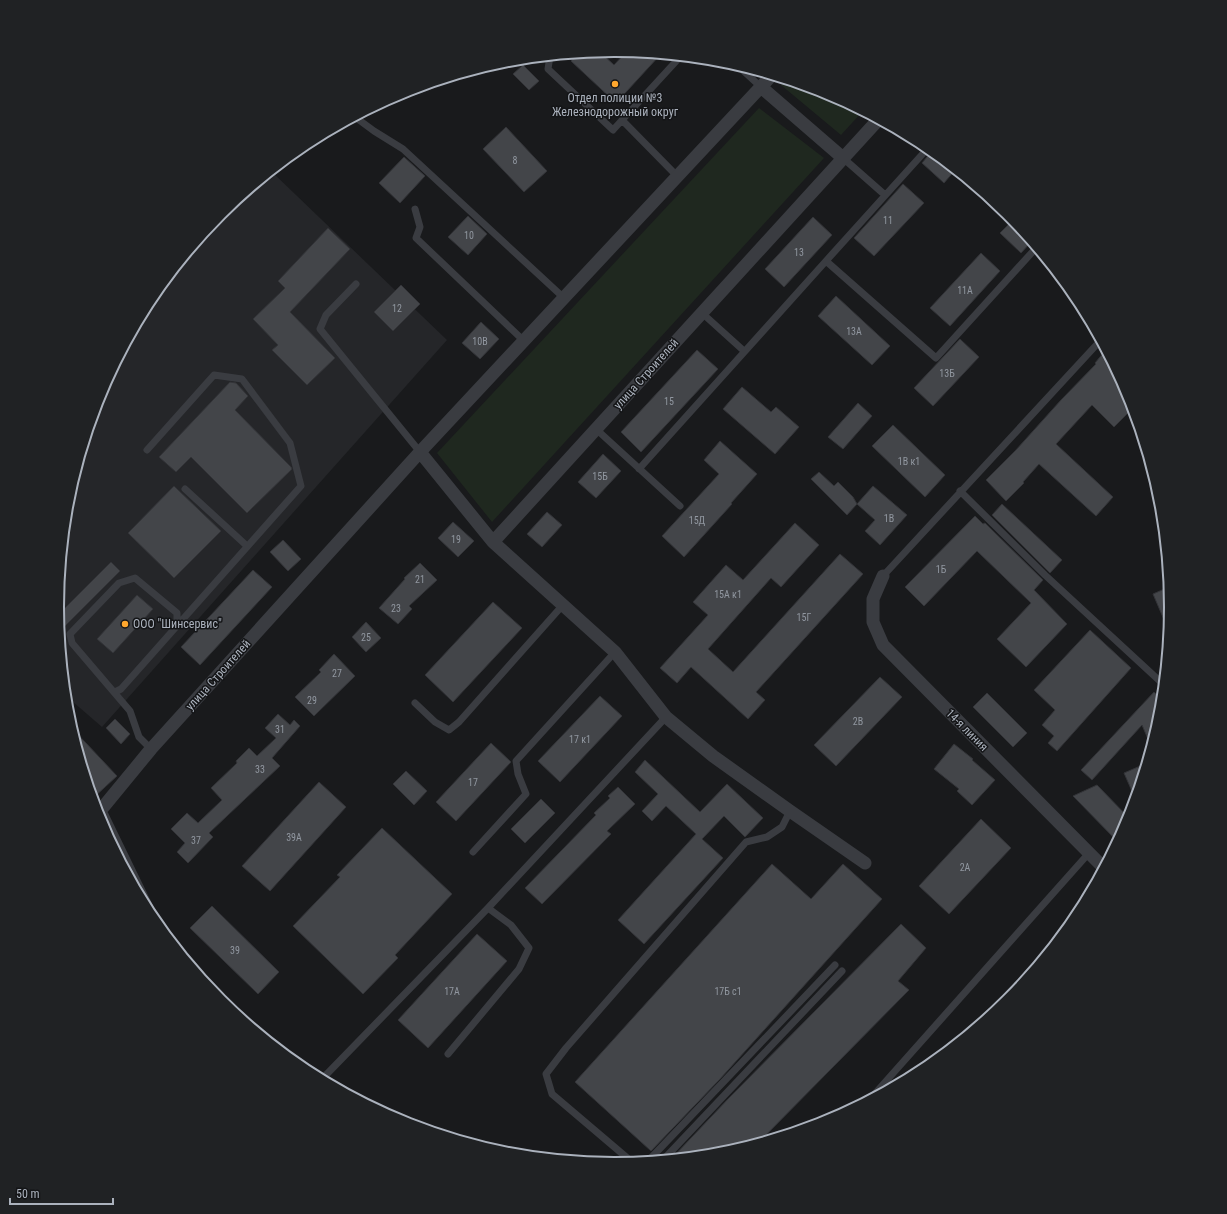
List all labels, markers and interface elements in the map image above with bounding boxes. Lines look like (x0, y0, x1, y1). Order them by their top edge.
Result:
marker: Отдел полиции №3 Железнодорожный округ (610, 79, 620, 89)
place label: Отдел полиции №3 Железнодорожный округ (552, 91, 679, 119)
house number: 8 (513, 155, 518, 166)
house number: 11 (883, 215, 893, 226)
house number: 10 (464, 230, 474, 241)
house number: 13 (794, 247, 804, 258)
house number: 11А (957, 285, 973, 296)
house number: 12 (392, 303, 402, 314)
house number: 13А (846, 326, 862, 337)
house number: 10В (472, 336, 488, 347)
street label: улица Строителей (611, 336, 681, 412)
house number: 13Б (939, 368, 955, 379)
house number: 15 (664, 396, 674, 407)
house number: 1В к1 (898, 456, 920, 467)
house number: 15Б (592, 471, 608, 482)
house number: 1В (884, 513, 894, 524)
house number: 15Д (689, 515, 706, 526)
house number: 19 (451, 534, 461, 545)
house number: 1Б (936, 564, 947, 575)
house number: 21 (415, 574, 425, 585)
house number: 15А к1 (714, 589, 742, 600)
house number: 23 (391, 603, 401, 614)
house number: 15Г (797, 612, 811, 623)
place label: ООО "Шинсервис" (133, 617, 222, 631)
marker: ООО "Шинсервис" (120, 619, 130, 629)
house number: 25 (361, 632, 371, 643)
street label: улица Строителей (183, 637, 253, 713)
house number: 27 (332, 668, 342, 679)
house number: 29 (307, 695, 317, 706)
street label: 14-я линия (943, 706, 991, 754)
house number: 2В (853, 716, 863, 727)
house number: 31 (275, 724, 285, 735)
house number: 17 к1 (569, 734, 591, 745)
house number: 33 (255, 764, 265, 775)
house number: 17 (468, 777, 478, 788)
house number: 39А (286, 832, 302, 843)
house number: 37 (191, 835, 201, 846)
house number: 2А (960, 862, 971, 873)
house number: 39 (230, 945, 240, 956)
house number: 17А (444, 986, 460, 997)
house number: 17Б с1 (714, 986, 742, 997)
scale bar (10, 1180, 113, 1206)
text: 50 m (16, 1187, 40, 1201)

